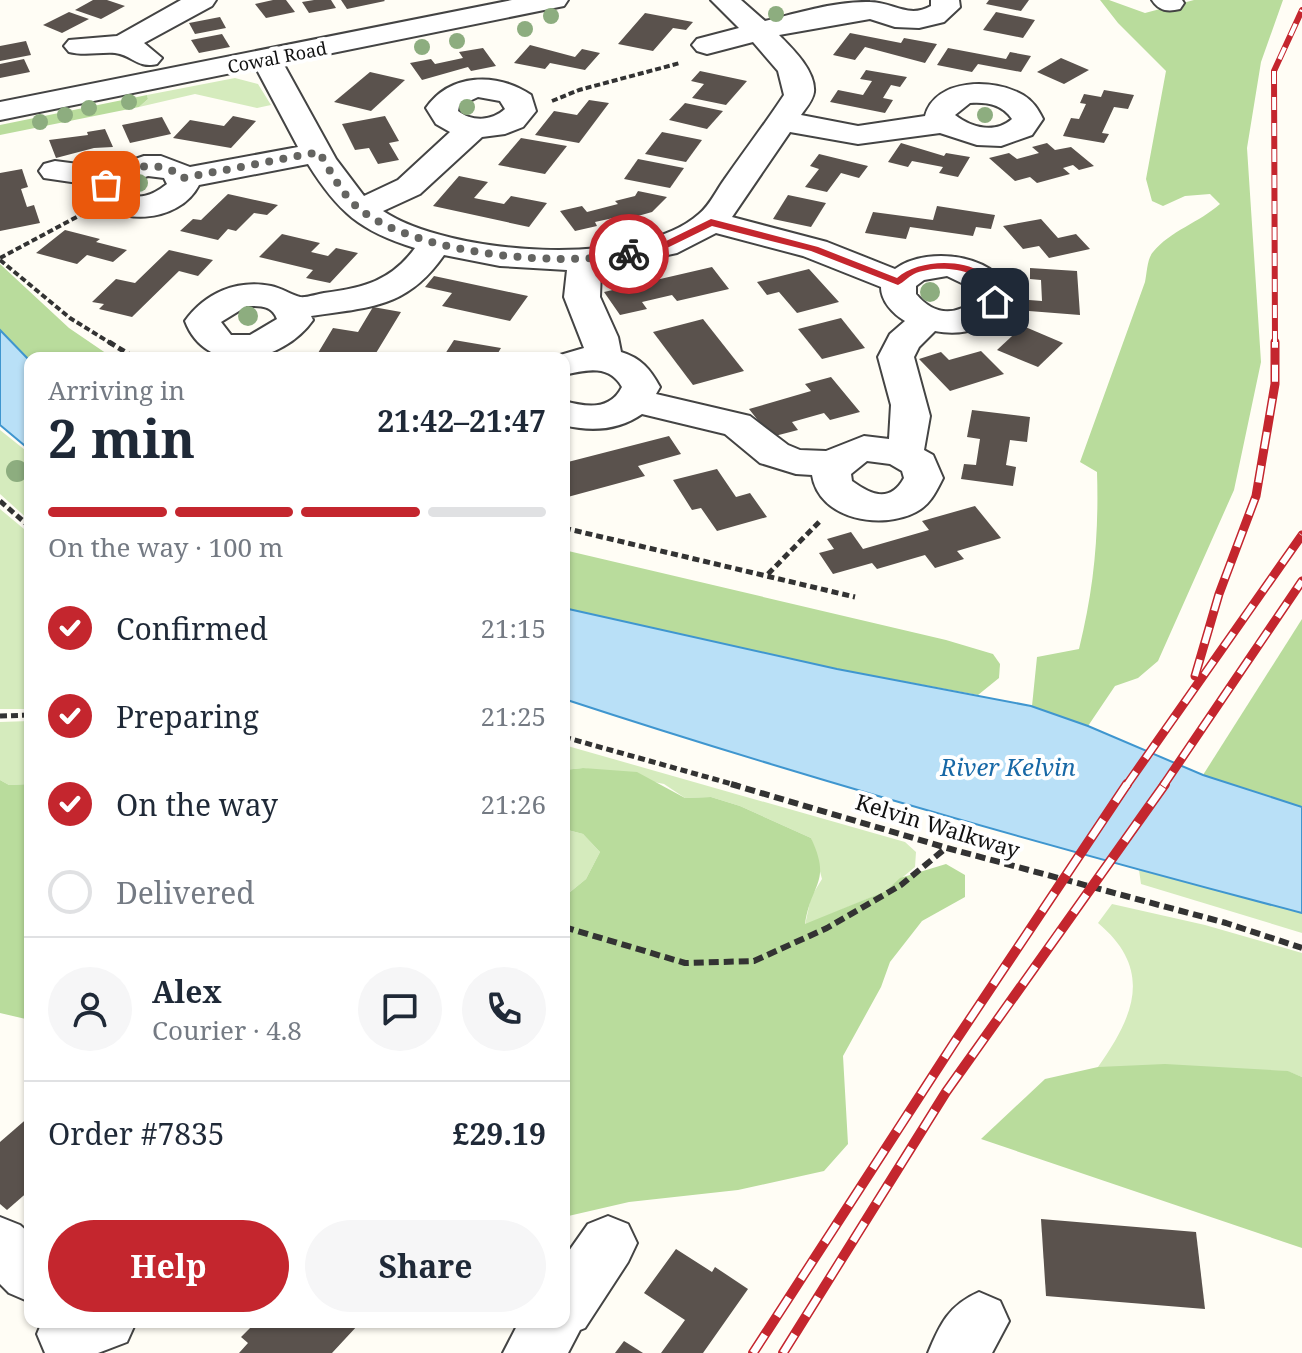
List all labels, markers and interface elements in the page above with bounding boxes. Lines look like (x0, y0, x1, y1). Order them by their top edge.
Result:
street label: Cowal Road (225, 36, 329, 78)
pin (72, 151, 140, 219)
icon: bag (84, 163, 128, 207)
courier (589, 214, 669, 294)
icon: bike (607, 232, 651, 276)
pin (961, 268, 1029, 336)
icon: home (973, 280, 1017, 324)
text: Arriving in (48, 372, 185, 408)
text: 21:42–21:47 (377, 400, 546, 441)
text: 2 min (48, 402, 195, 473)
text: On the way · 100 m (48, 529, 283, 565)
icon: check (48, 606, 92, 650)
text: Confirmed (116, 608, 268, 649)
text: 21:15 (480, 610, 546, 646)
icon: check (48, 694, 92, 738)
text: Preparing (116, 696, 259, 737)
text: 21:25 (480, 698, 546, 734)
water label: River Kelvin (939, 750, 1076, 783)
icon: check (48, 782, 92, 826)
text: On the way (116, 784, 278, 825)
text: 21:26 (480, 786, 546, 822)
street label: Kelvin Walkway (852, 786, 1024, 864)
text: Delivered (116, 872, 255, 913)
button: person (48, 967, 132, 1051)
button: chat (358, 967, 442, 1051)
button: phone (462, 967, 546, 1051)
text: Alex (152, 971, 222, 1012)
text: Courier · 4.8 (152, 1012, 302, 1048)
text: Order #7835 (48, 1113, 225, 1154)
text: £29.19 (453, 1113, 546, 1154)
button: Help (48, 1220, 289, 1312)
button: Share (305, 1220, 546, 1312)

